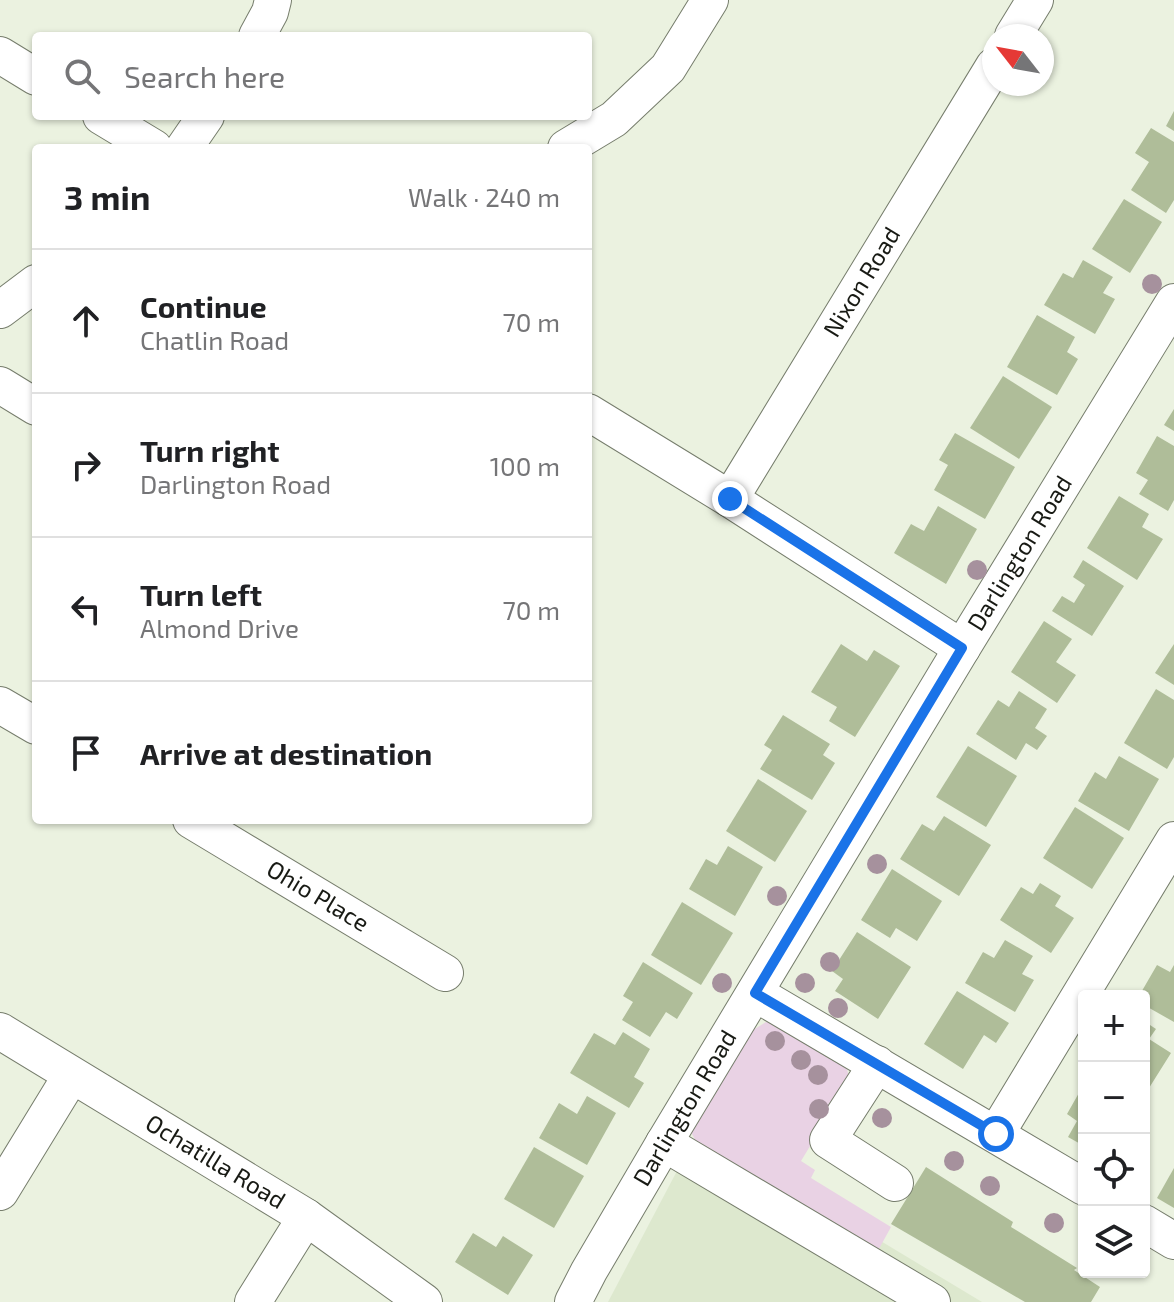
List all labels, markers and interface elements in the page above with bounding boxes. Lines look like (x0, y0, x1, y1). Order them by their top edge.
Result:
north arrow (982, 24, 1054, 96)
search box (32, 32, 592, 120)
icon: search (60, 54, 104, 98)
text: Search here (124, 58, 285, 94)
text: 3 min (64, 176, 150, 217)
text: Walk · 240 m (408, 181, 560, 212)
street label: Nixon Road (816, 221, 905, 342)
text: Continue (140, 288, 267, 324)
icon: ahead (64, 299, 108, 343)
text: 70 m (502, 306, 560, 337)
text: Chatlin Road (140, 324, 289, 355)
text: Turn right (140, 432, 280, 468)
icon: right (64, 443, 108, 487)
text: 100 m (490, 450, 560, 481)
text: Darlington Road (140, 468, 331, 499)
street label: Darlington Road (960, 470, 1077, 635)
route end (712, 481, 748, 517)
text: Turn left (140, 576, 262, 612)
icon: left (64, 587, 108, 631)
text: 70 m (502, 594, 560, 625)
text: Almond Drive (140, 612, 299, 643)
icon: arrive (64, 731, 108, 775)
text: Arrive at destination (140, 735, 432, 771)
street label: Ohio Place (262, 853, 375, 937)
map controls (1078, 990, 1150, 1278)
button: + (1078, 990, 1150, 1062)
street label: Darlington Road (626, 1024, 742, 1191)
button: − (1078, 1062, 1150, 1134)
street label: Ochatilla Road (141, 1107, 291, 1214)
route start (978, 1116, 1014, 1152)
button: locate (1078, 1134, 1150, 1206)
button: layers (1078, 1206, 1150, 1278)

